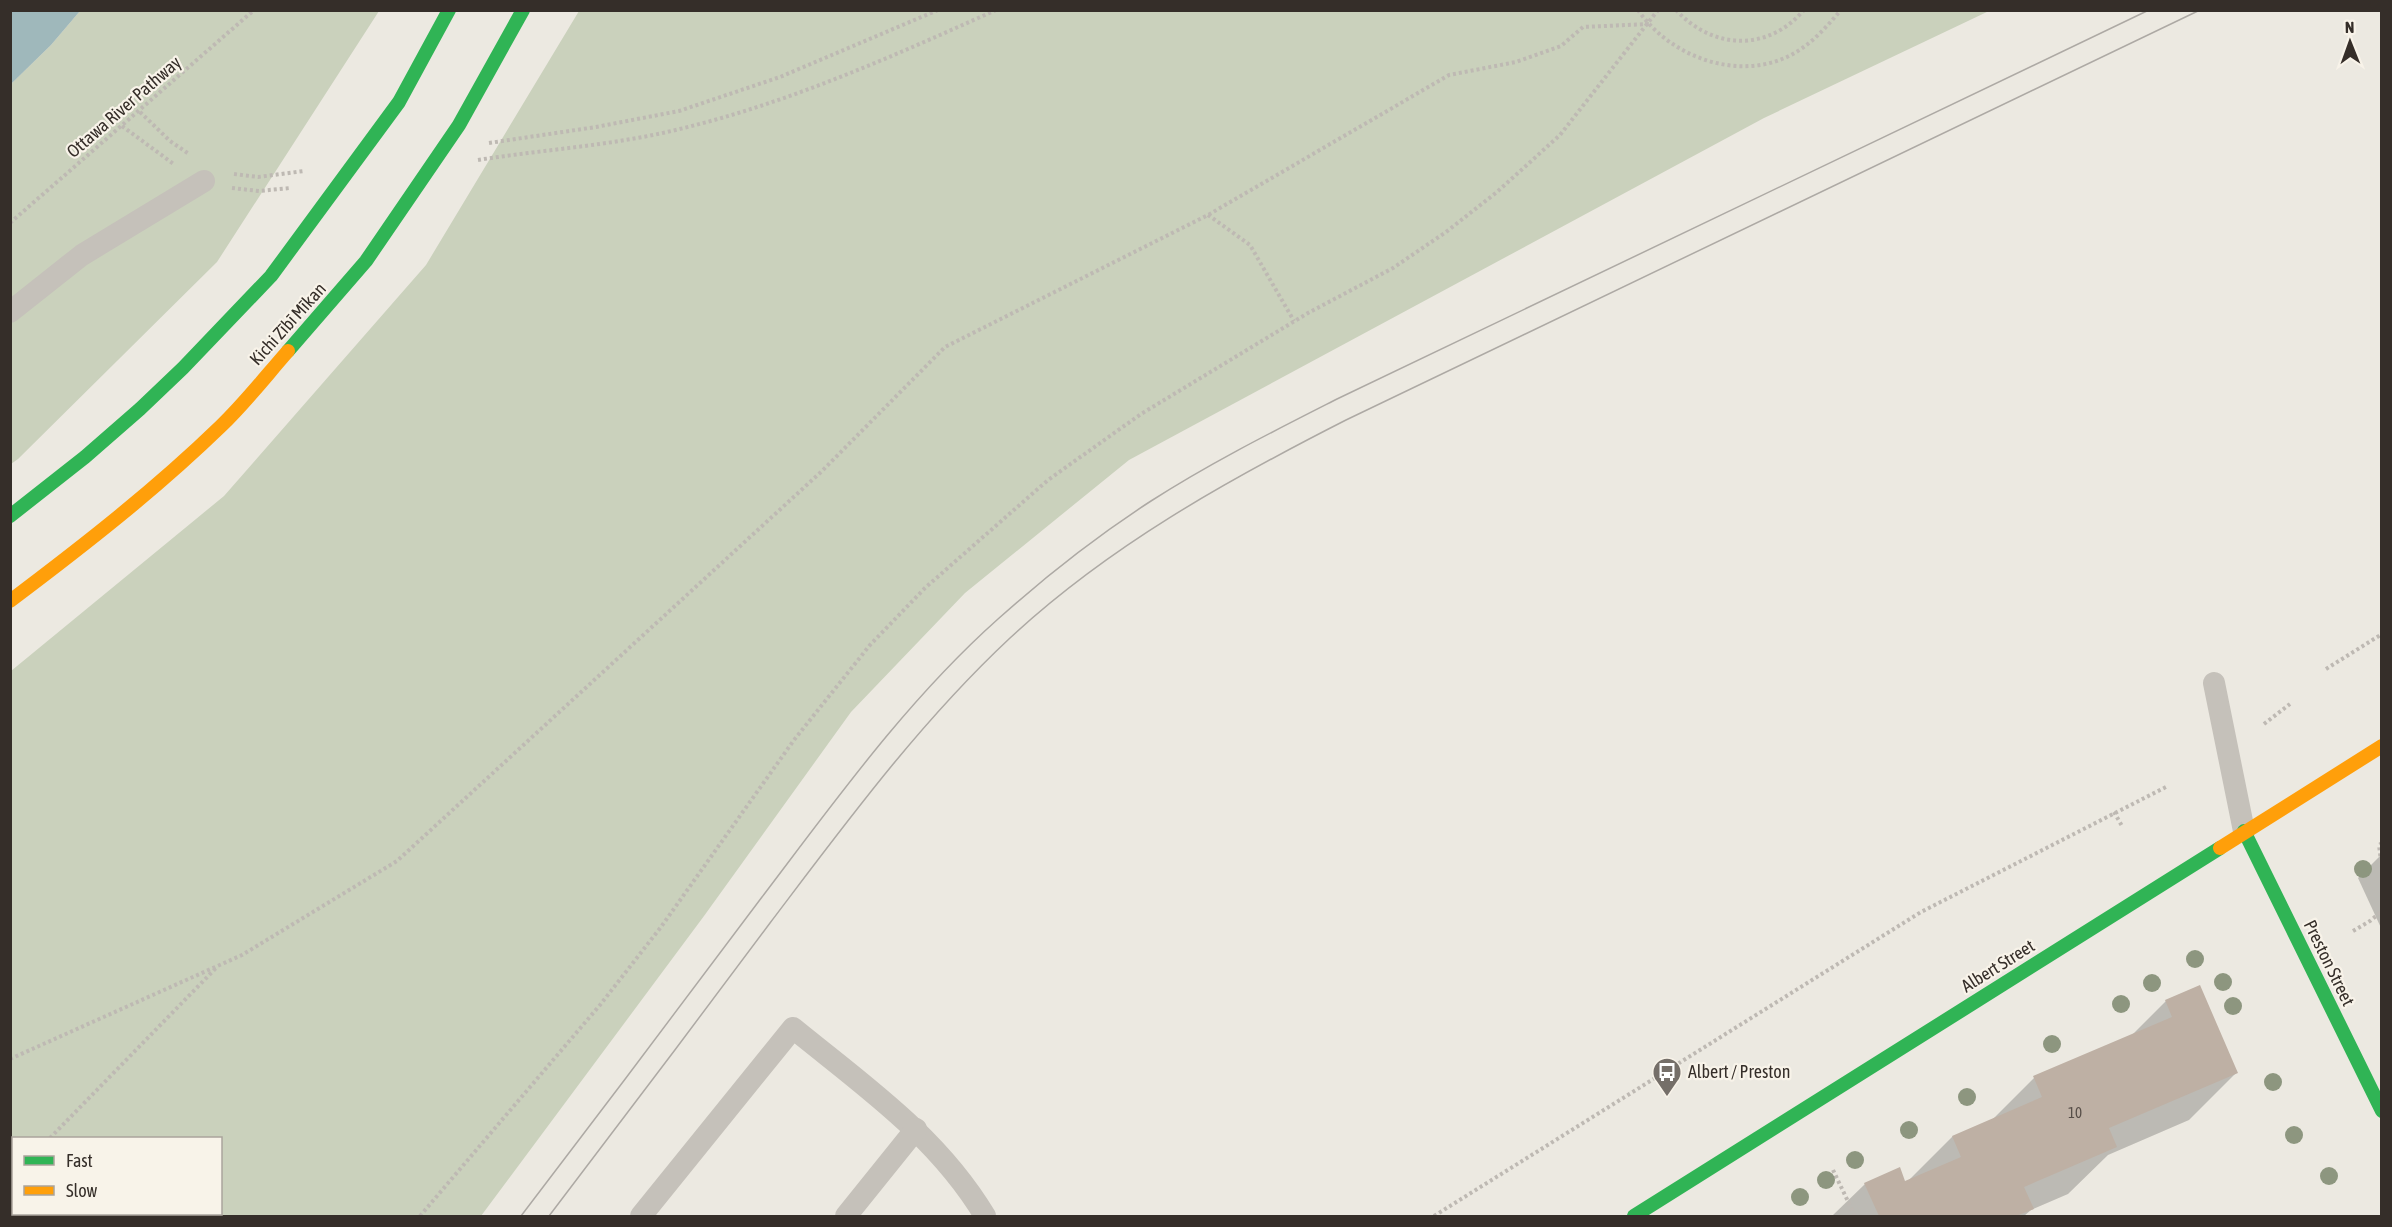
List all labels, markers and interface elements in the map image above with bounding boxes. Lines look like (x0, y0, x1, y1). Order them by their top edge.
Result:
north arrow (2320, 12, 2380, 72)
text: N (2345, 18, 2355, 36)
street label: Ottawa River Pathway (62, 51, 185, 162)
street label: Kichi Zībī Mīkan (245, 278, 330, 369)
street label: Preston Street (2300, 916, 2359, 1009)
street label: Albert Street (1957, 935, 2038, 996)
bus stop icon: Albert / Preston (1651, 1056, 1683, 1098)
place label: Albert / Preston (1688, 1061, 1790, 1082)
house number: 10 (2068, 1104, 2082, 1121)
legend (12, 1137, 222, 1215)
text: Fast (66, 1150, 93, 1171)
text: Slow (66, 1180, 97, 1201)

